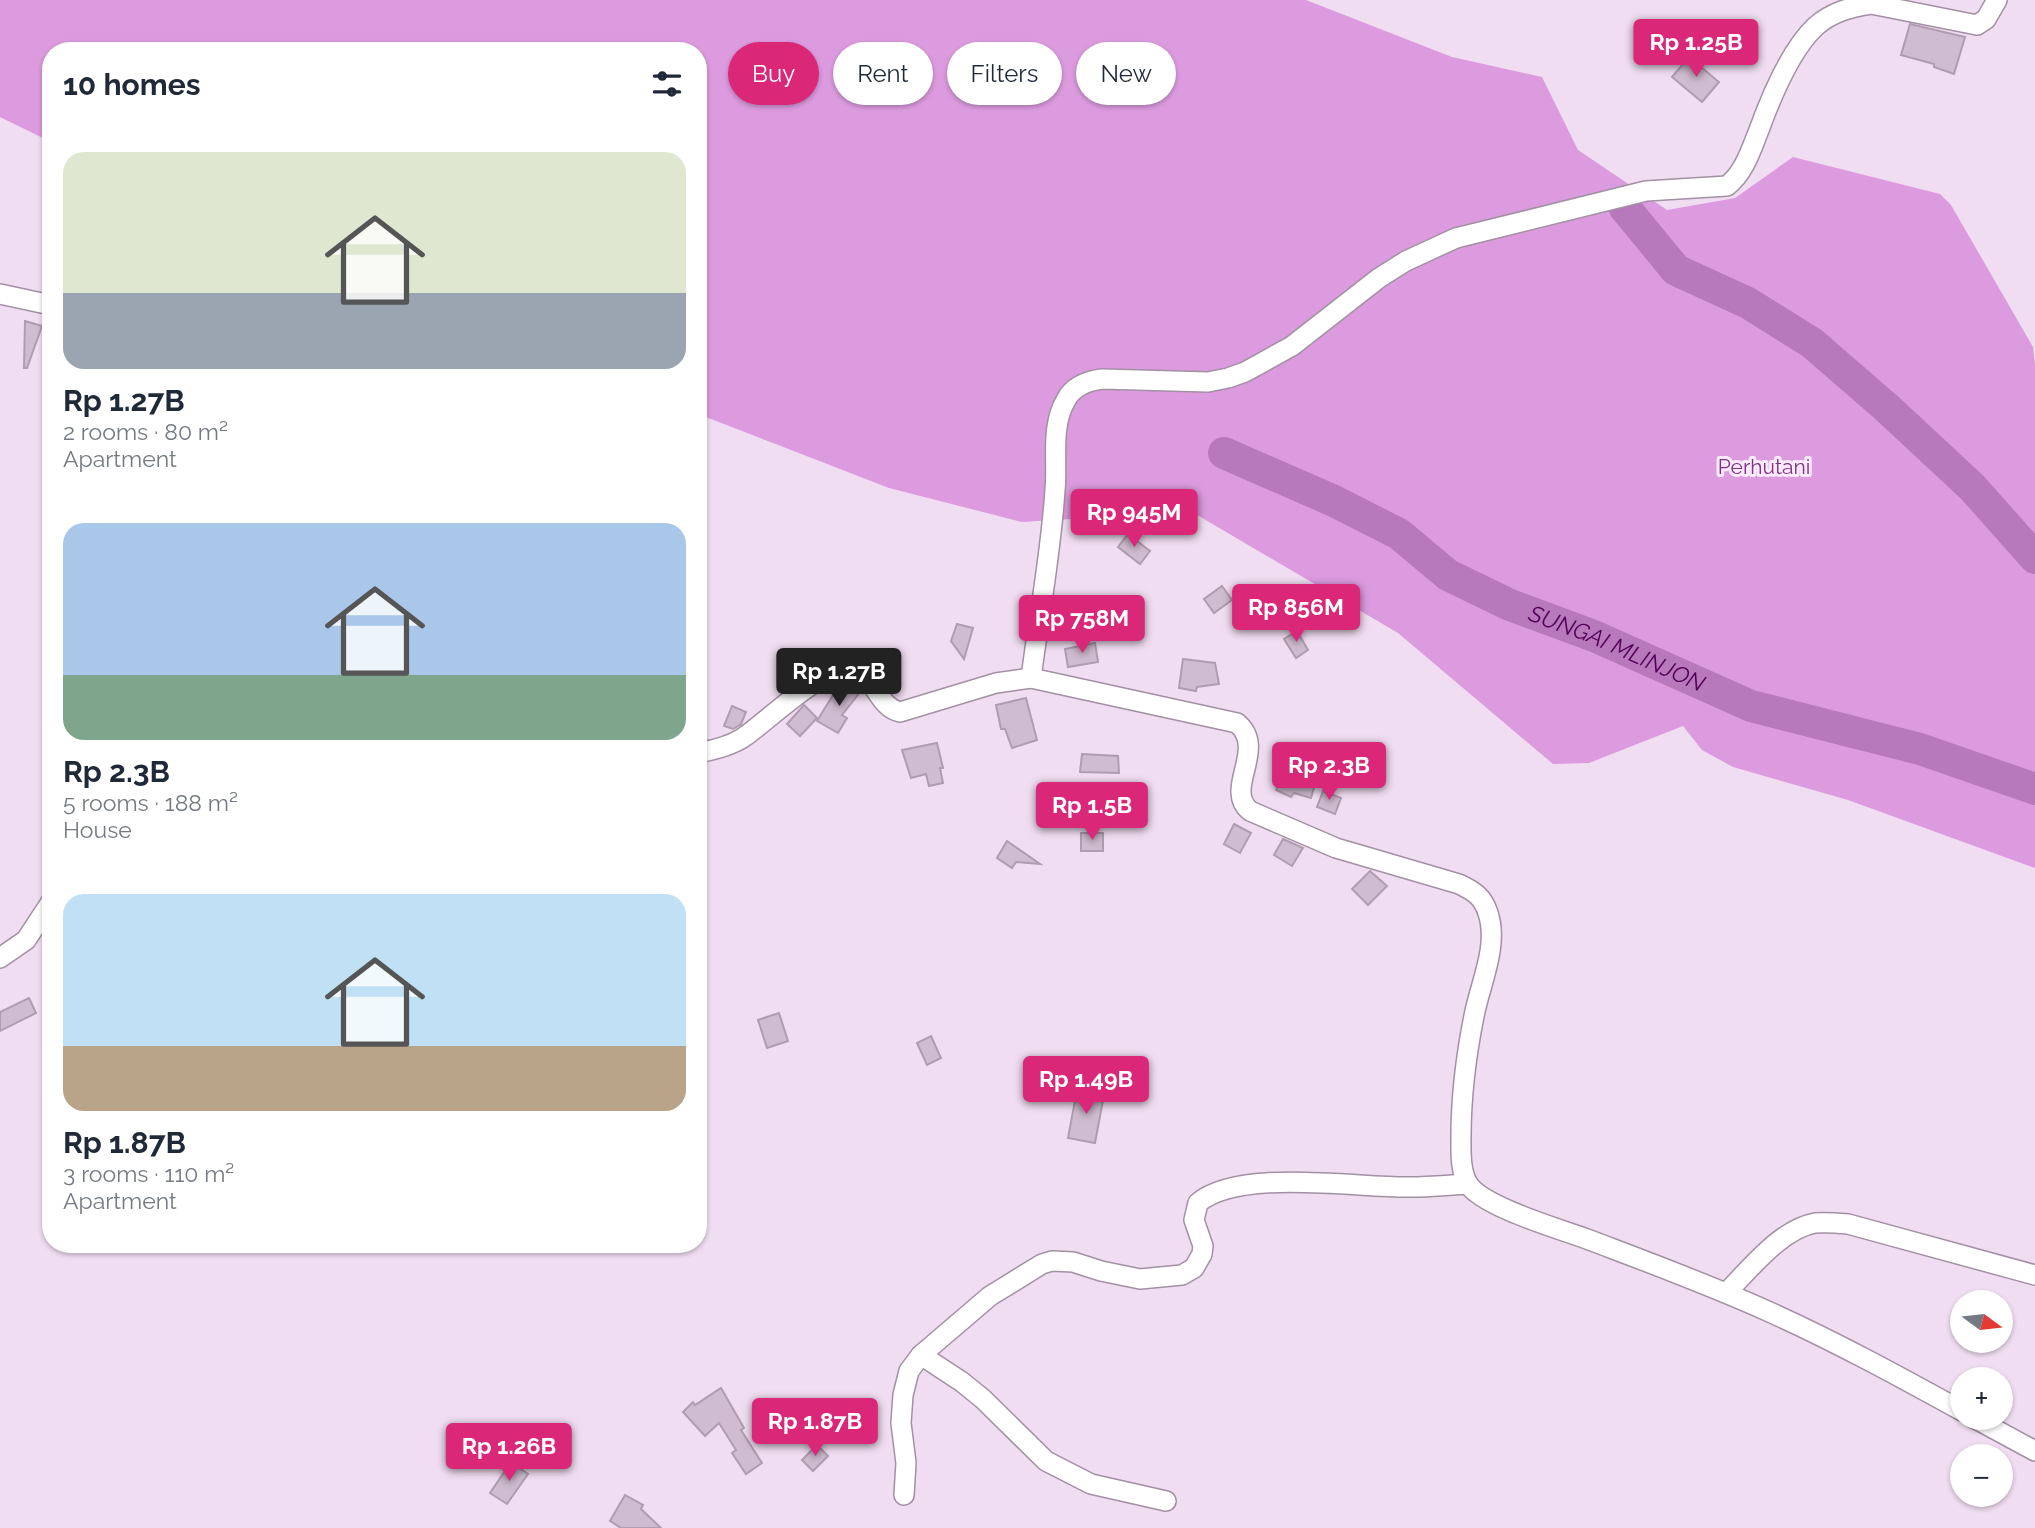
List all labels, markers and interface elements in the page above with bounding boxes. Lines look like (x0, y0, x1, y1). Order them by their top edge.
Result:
pin: Rp 1.25B (1624, 20, 1768, 79)
text: Rp 1.25B (1649, 28, 1743, 55)
chip: Buy (728, 42, 819, 105)
chip: Rent (833, 42, 933, 105)
chip: Filters (947, 42, 1062, 105)
chip: New (1076, 42, 1176, 105)
icon: filters (648, 65, 686, 103)
text: 10 homes (63, 67, 200, 102)
icon: home (312, 197, 438, 323)
text: Rp 1.27B (63, 383, 185, 418)
text: 2 rooms · 80 m² (63, 418, 228, 445)
text: Apartment (63, 445, 177, 472)
park label: Perhutani (1718, 454, 1810, 479)
pin: Rp 945M (1069, 490, 1199, 549)
text: Rp 945M (1087, 498, 1181, 525)
icon: home (312, 568, 438, 694)
pin: Rp 856M (1231, 584, 1361, 644)
text: Rp 856M (1248, 593, 1344, 620)
pin: Rp 758M (1017, 596, 1147, 655)
water label: SUNGAI MLINJON (1524, 599, 1709, 697)
text: Rp 758M (1035, 604, 1129, 631)
pin: Rp 1.27B (767, 648, 911, 708)
text: Rp 1.27B (792, 657, 886, 684)
pin: Rp 2.3B (1264, 742, 1394, 802)
text: Rp 2.3B (1288, 751, 1370, 778)
text: Rp 2.3B (63, 754, 170, 789)
pin: Rp 1.5B (1027, 782, 1157, 842)
text: 5 rooms · 188 m² (63, 789, 238, 816)
text: Rp 1.5B (1052, 791, 1132, 818)
text: House (63, 816, 132, 843)
icon: home (312, 939, 438, 1065)
pin: Rp 1.49B (1014, 1056, 1158, 1116)
text: Rp 1.49B (1039, 1065, 1133, 1092)
text: Rp 1.87B (63, 1125, 186, 1160)
text: 3 rooms · 110 m² (63, 1160, 234, 1187)
text: Apartment (63, 1187, 177, 1214)
north arrow (1950, 1290, 2012, 1353)
map controls (1950, 1290, 2013, 1507)
button: + (1950, 1367, 2013, 1430)
pin: Rp 1.87B (743, 1398, 887, 1458)
text: Rp 1.87B (768, 1407, 862, 1434)
pin: Rp 1.26B (437, 1424, 581, 1483)
text: Rp 1.26B (462, 1432, 556, 1459)
button: − (1950, 1444, 2013, 1507)

